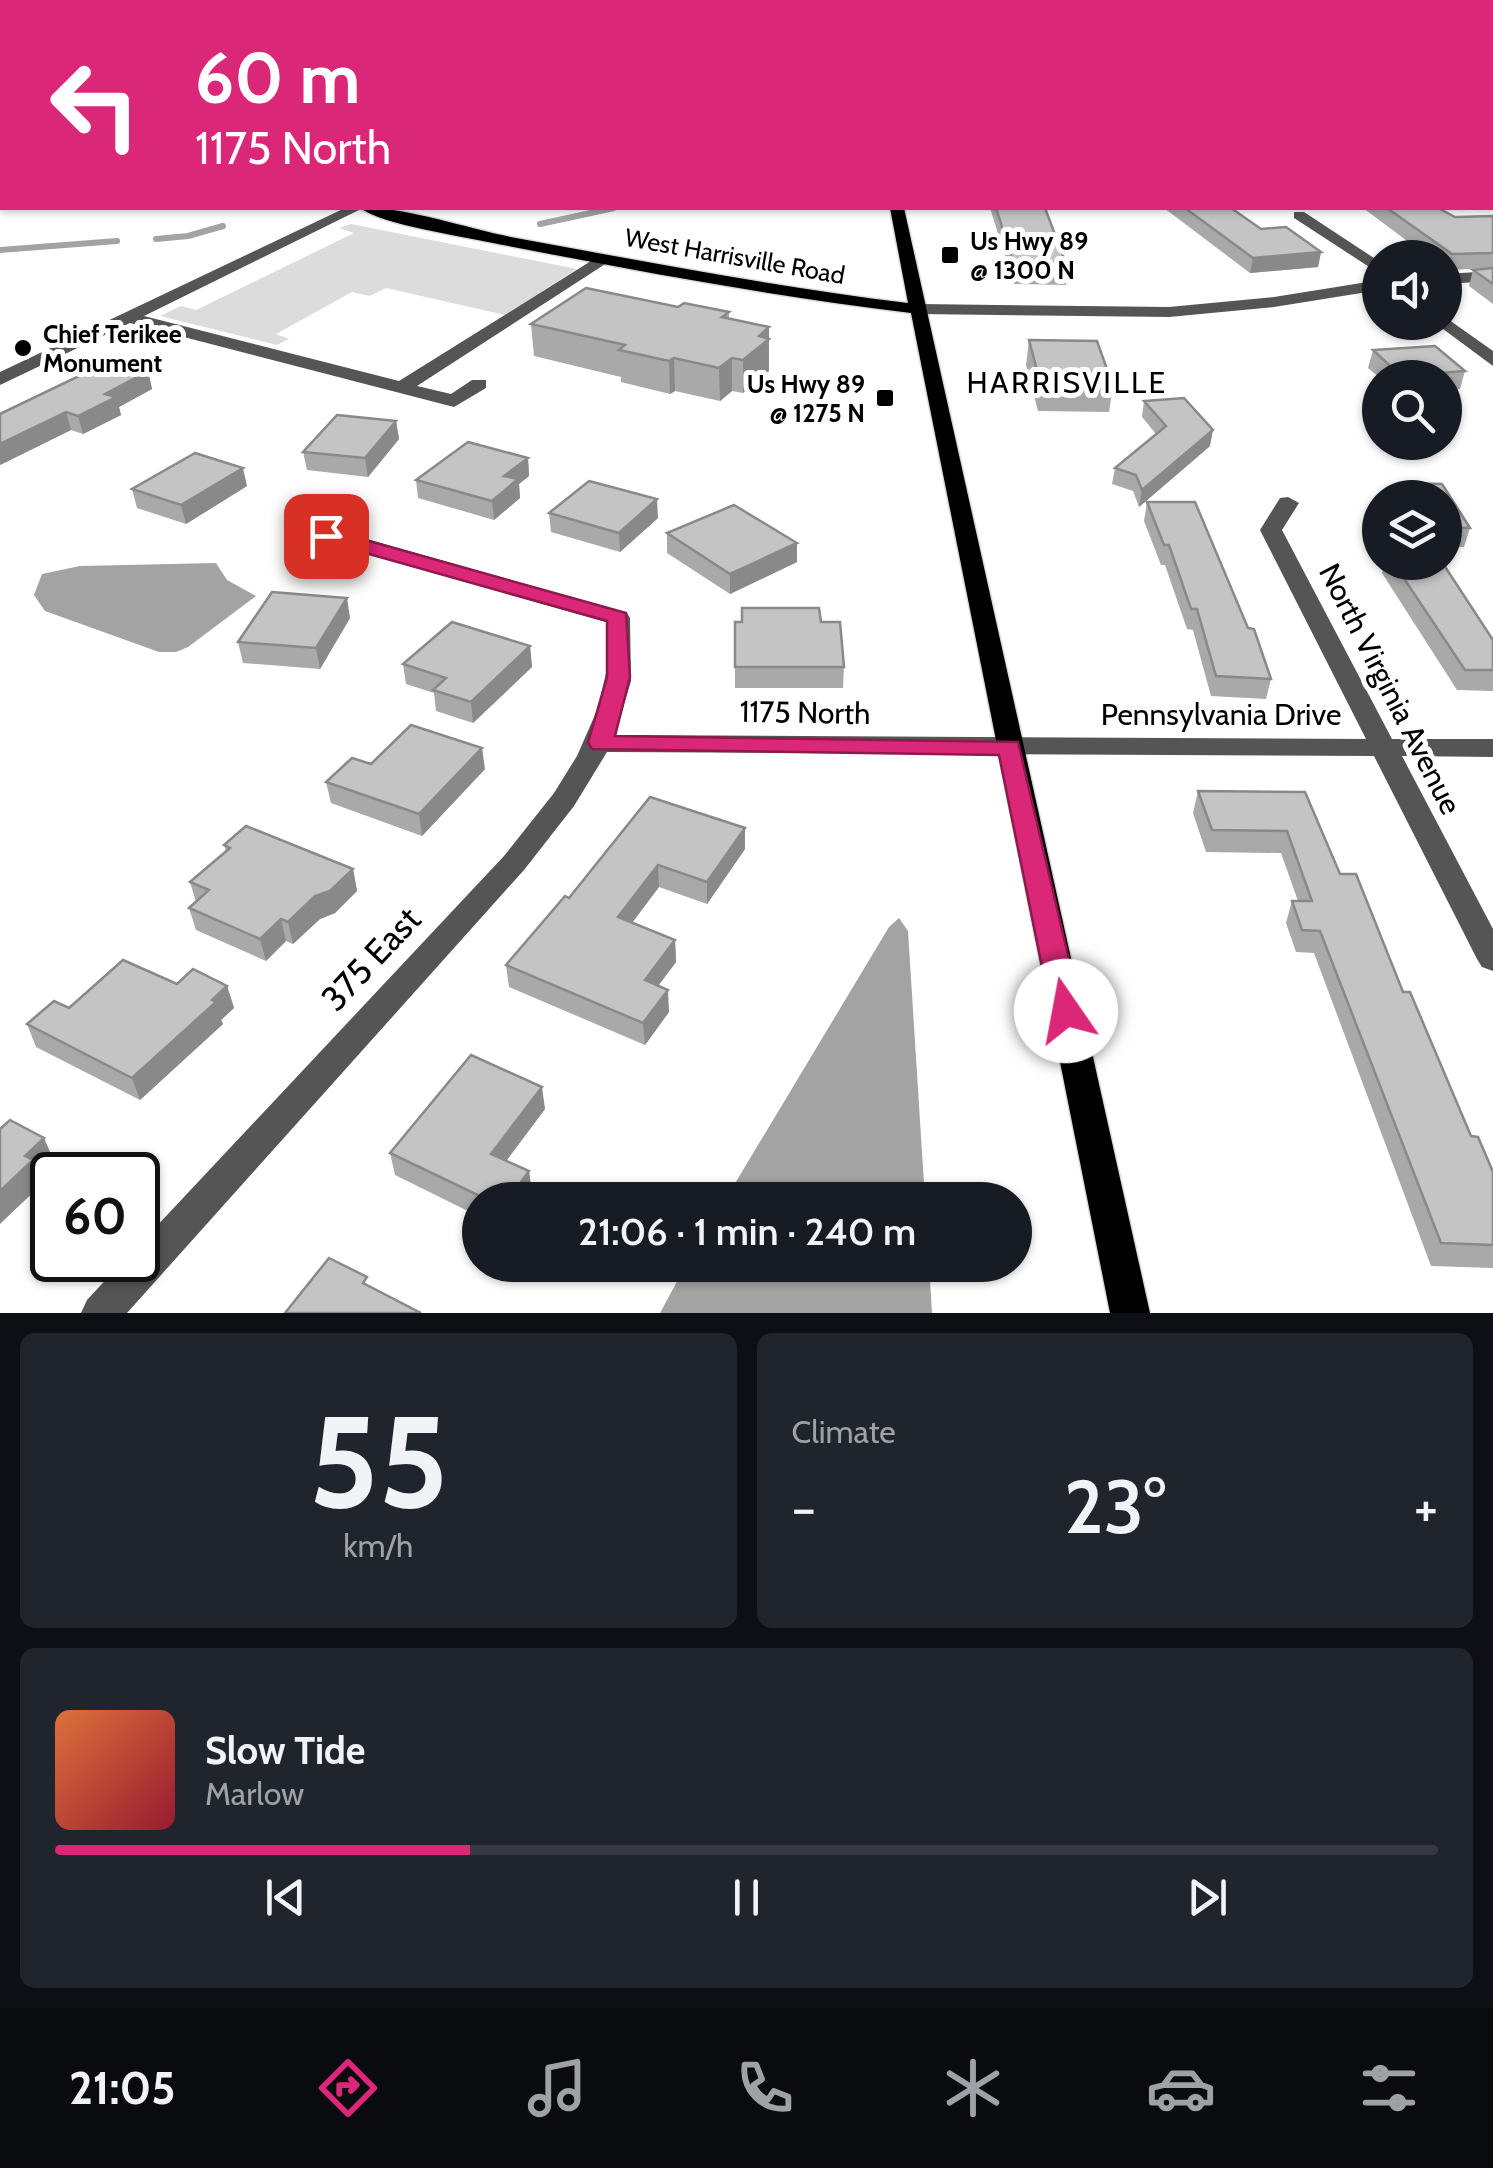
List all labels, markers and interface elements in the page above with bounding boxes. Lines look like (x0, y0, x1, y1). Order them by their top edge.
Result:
text: 60 m (195, 35, 360, 121)
icon: left (30, 40, 160, 170)
text: 1175 North (195, 121, 391, 175)
street label: West Harrisville Road (623, 222, 847, 290)
place label: Us Hwy 89 @ 1300 N (970, 226, 1088, 285)
map controls (1362, 240, 1462, 580)
button: sound (1362, 240, 1462, 340)
marker: Us Hwy 89 @ 1300 N (939, 244, 961, 266)
place label: Chief Terikee Monument (43, 319, 182, 378)
marker: Chief Terikee Monument (12, 337, 34, 359)
button: search (1362, 360, 1462, 460)
district label: HARRISVILLE (966, 364, 1168, 401)
place label: Us Hwy 89 @ 1275 N (747, 369, 865, 428)
marker: Us Hwy 89 @ 1275 N (874, 387, 896, 409)
button: layers (1362, 480, 1462, 580)
pin (284, 494, 369, 579)
icon: arrive (299, 509, 354, 564)
street label: North Virginia Avenue (1311, 557, 1470, 820)
street label: 1175 North (739, 693, 871, 732)
street label: Pennsylvania Drive (1101, 696, 1341, 733)
street label: 375 East (312, 898, 429, 1019)
position arrow (1014, 959, 1118, 1063)
speed limit sign: 60 (30, 1152, 160, 1282)
text: 21:06 · 1 min · 240 m (578, 1208, 916, 1255)
text: 55 (308, 1382, 448, 1540)
text: Climate (792, 1412, 896, 1451)
text: 23° (1064, 1461, 1166, 1552)
text: − (792, 1474, 816, 1541)
text: + (1414, 1474, 1438, 1541)
text: km/h (343, 1526, 413, 1565)
text: Slow Tide (205, 1727, 365, 1774)
text: Marlow (205, 1774, 304, 1813)
icon: previous (258, 1870, 313, 1925)
icon: pause (719, 1870, 774, 1925)
icon: next (1180, 1870, 1235, 1925)
icon: directions (313, 2053, 383, 2123)
icon: music (522, 2053, 592, 2123)
icon: phone (730, 2053, 800, 2123)
icon: climate (938, 2053, 1008, 2123)
icon: car (1146, 2053, 1216, 2123)
icon: filters (1354, 2053, 1424, 2123)
text: 21:05 (69, 2061, 175, 2115)

